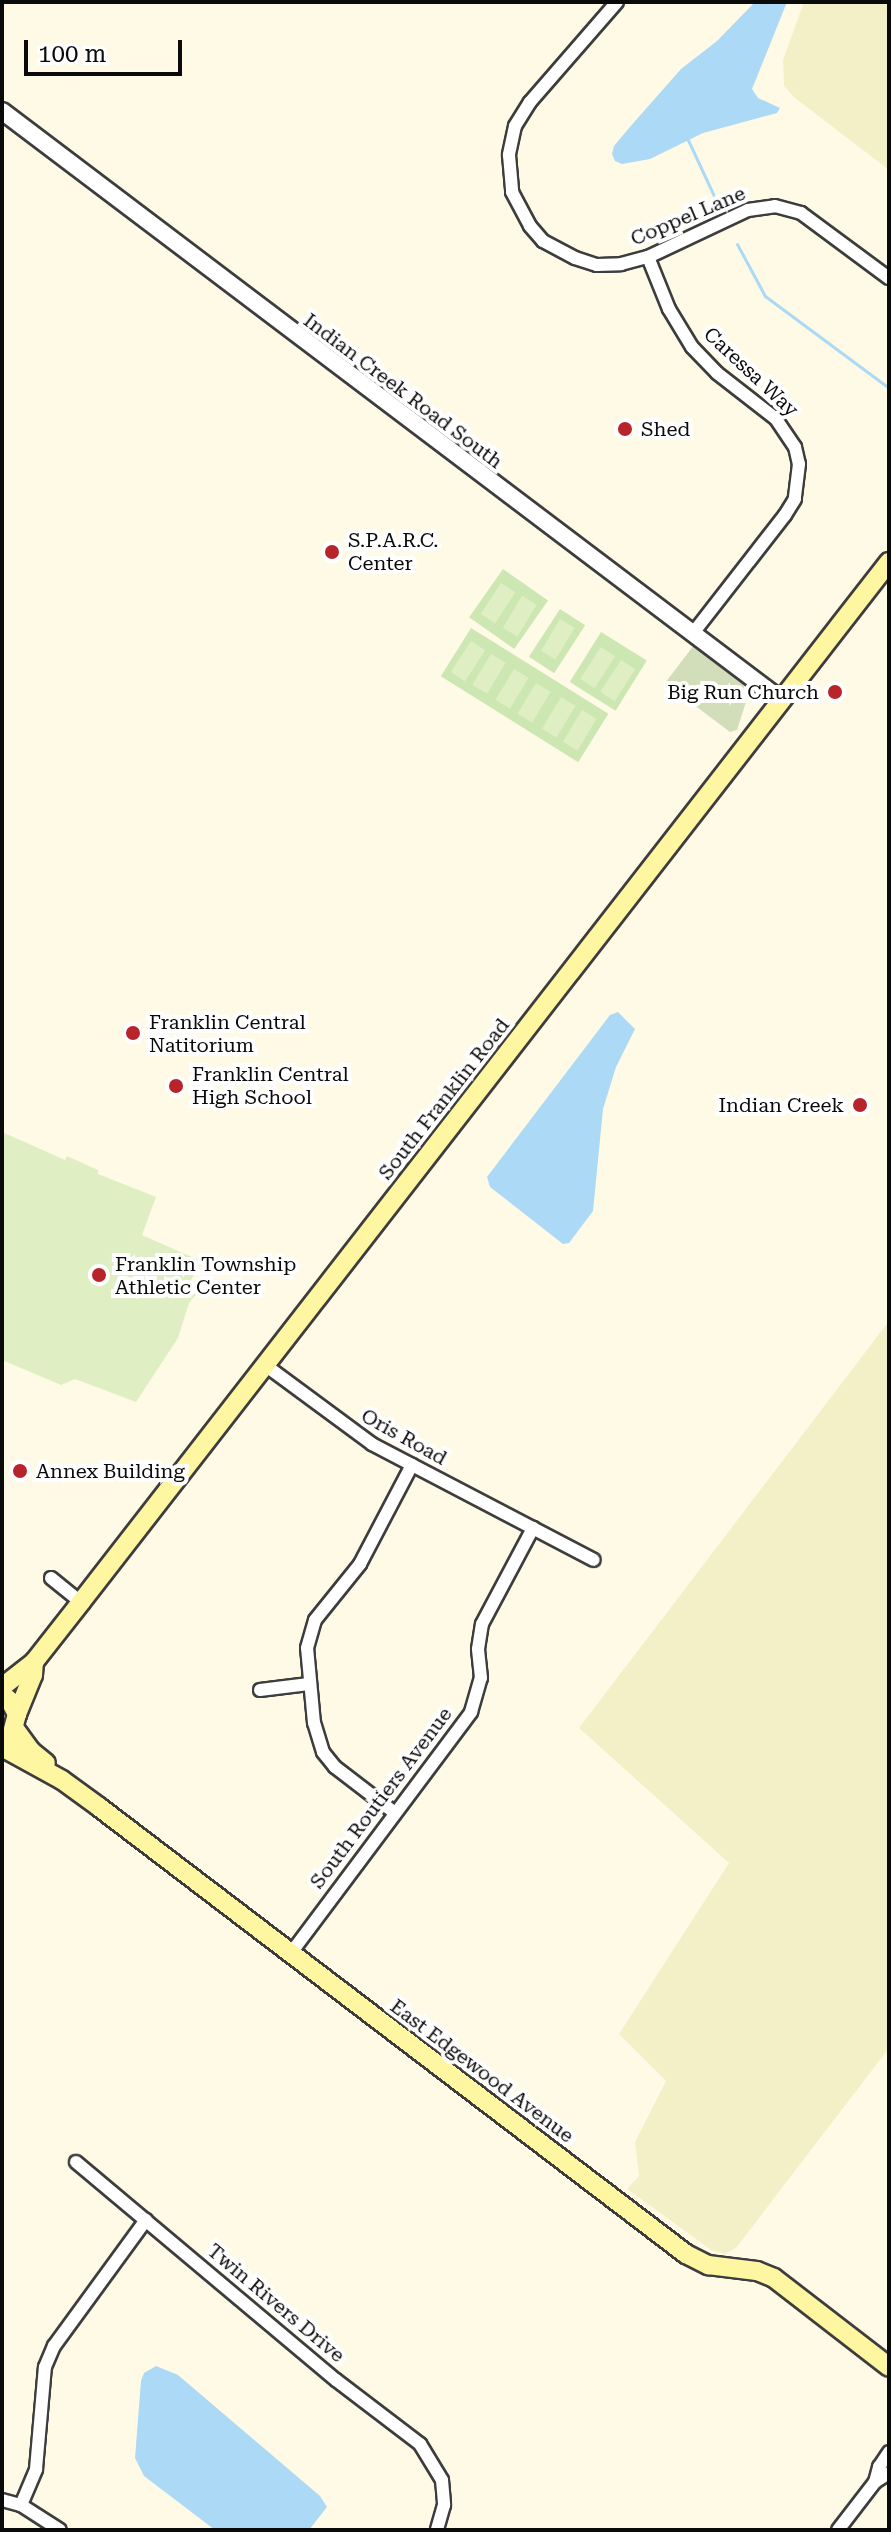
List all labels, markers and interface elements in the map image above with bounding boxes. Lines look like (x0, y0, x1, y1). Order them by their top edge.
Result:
scale bar (28, 24, 186, 74)
text: 100 m (38, 40, 106, 68)
street label: Coppel Lane (627, 181, 749, 251)
street label: Indian Creek Road South (299, 308, 507, 474)
street label: Caressa Way (699, 322, 803, 422)
place label: Shed (641, 417, 690, 441)
marker: Shed (616, 420, 634, 438)
place label: S.P.A.R.C. Center (348, 528, 438, 575)
marker: S.P.A.R.C. Center (323, 543, 341, 561)
place label: Big Run Church (667, 680, 819, 704)
marker: Big Run Church (826, 683, 844, 701)
place label: Franklin Central Natitorium (149, 1010, 306, 1057)
street label: South Franklin Road (374, 1014, 514, 1184)
marker: Franklin Central Natitorium (124, 1024, 142, 1042)
place label: Franklin Central High School (192, 1062, 349, 1109)
marker: Franklin Central High School (167, 1077, 185, 1095)
place label: Indian Creek (719, 1093, 844, 1117)
marker: Indian Creek (851, 1096, 869, 1114)
place label: Franklin Township Athletic Center (115, 1252, 296, 1299)
marker: Franklin Township Athletic Center (90, 1266, 108, 1284)
street label: Oris Road (357, 1404, 451, 1470)
place label: Annex Building (36, 1459, 185, 1483)
marker: Annex Building (11, 1462, 29, 1480)
street label: South Routiers Avenue (305, 1703, 457, 1893)
street label: East Edgewood Avenue (386, 1994, 578, 2148)
street label: Twin Rivers Drive (203, 2239, 349, 2367)

